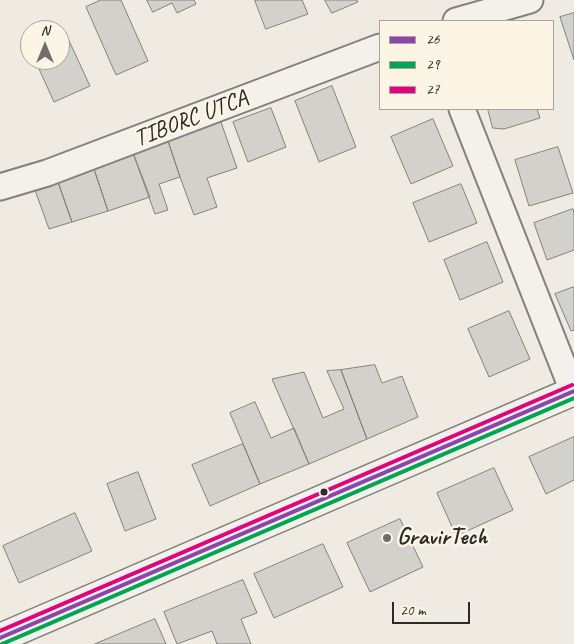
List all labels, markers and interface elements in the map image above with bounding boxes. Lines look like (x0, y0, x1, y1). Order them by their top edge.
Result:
north arrow (20, 20, 70, 70)
legend (379, 20, 554, 110)
text: N (41, 22, 49, 39)
text: 26 (426, 30, 440, 49)
text: 29 (426, 55, 440, 74)
text: 27 (426, 80, 440, 99)
street label: TIBORC UTCA (130, 84, 252, 154)
unlabelled marker (319, 487, 329, 497)
place label: GravirTech (397, 524, 487, 552)
marker: GravirTech (381, 532, 393, 544)
scale bar (394, 592, 472, 624)
text: 20 m (400, 601, 426, 620)

